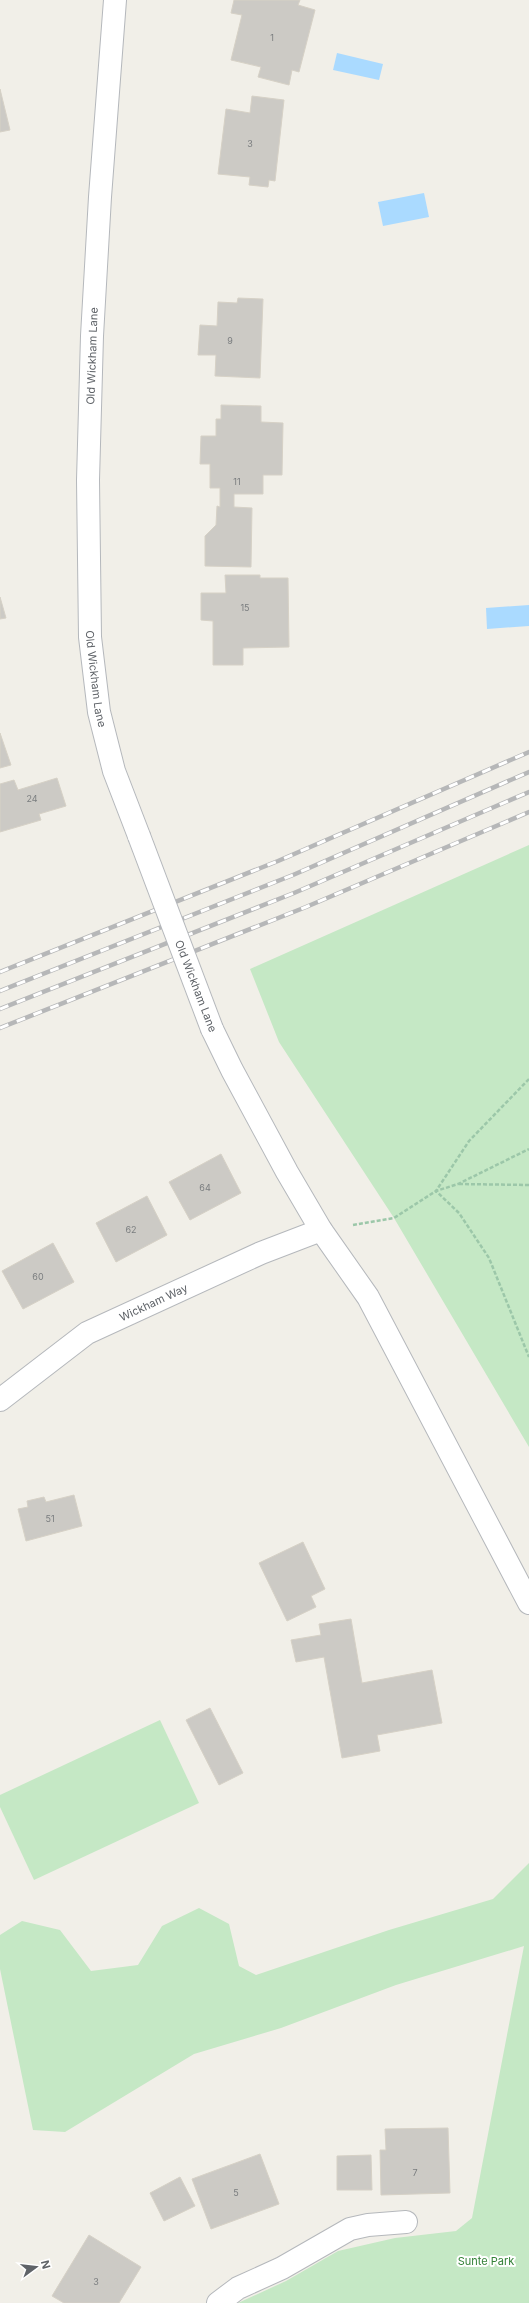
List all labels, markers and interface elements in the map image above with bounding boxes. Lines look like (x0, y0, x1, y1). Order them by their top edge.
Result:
house number: 1 (270, 32, 274, 43)
house number: 3 (247, 138, 253, 149)
street label: Old Wickham Lane (83, 307, 101, 405)
house number: 9 (227, 335, 233, 346)
house number: 11 (233, 476, 241, 487)
house number: 15 (240, 602, 250, 613)
street label: Old Wickham Lane (83, 630, 110, 729)
house number: 24 (26, 793, 38, 804)
street label: Old Wickham Lane (172, 938, 220, 1034)
house number: 64 (199, 1182, 211, 1193)
house number: 62 (125, 1224, 137, 1235)
house number: 60 (32, 1271, 44, 1282)
street label: Wickham Way (117, 1281, 190, 1324)
house number: 51 (45, 1513, 55, 1524)
house number: 7 (412, 2167, 418, 2178)
house number: 5 (233, 2187, 239, 2198)
north arrow (16, 2247, 56, 2287)
park label: Sunte Park (458, 2254, 514, 2268)
text: N (38, 2259, 54, 2270)
house number: 3 (93, 2276, 99, 2287)

